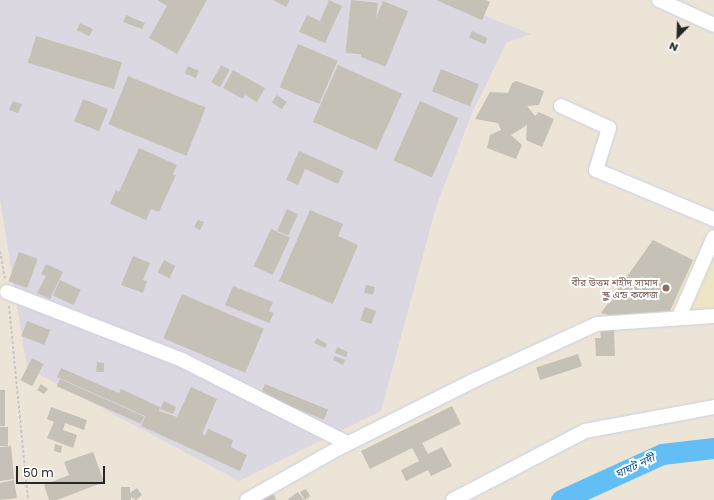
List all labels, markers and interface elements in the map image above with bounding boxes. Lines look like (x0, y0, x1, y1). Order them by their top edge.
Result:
north arrow (658, 16, 698, 56)
text: N (666, 38, 680, 56)
place label: বীর উত্তম শহীদ সামাদ স্কুল এন্ড কলেজ (572, 276, 658, 300)
marker: বীর উত্তম শহীদ সামাদ স্কুল এন্ড কলেজ (661, 283, 671, 293)
water label: ঘাঘট নদী (613, 451, 657, 481)
scale bar (18, 458, 107, 484)
text: 50 m (23, 464, 54, 481)

